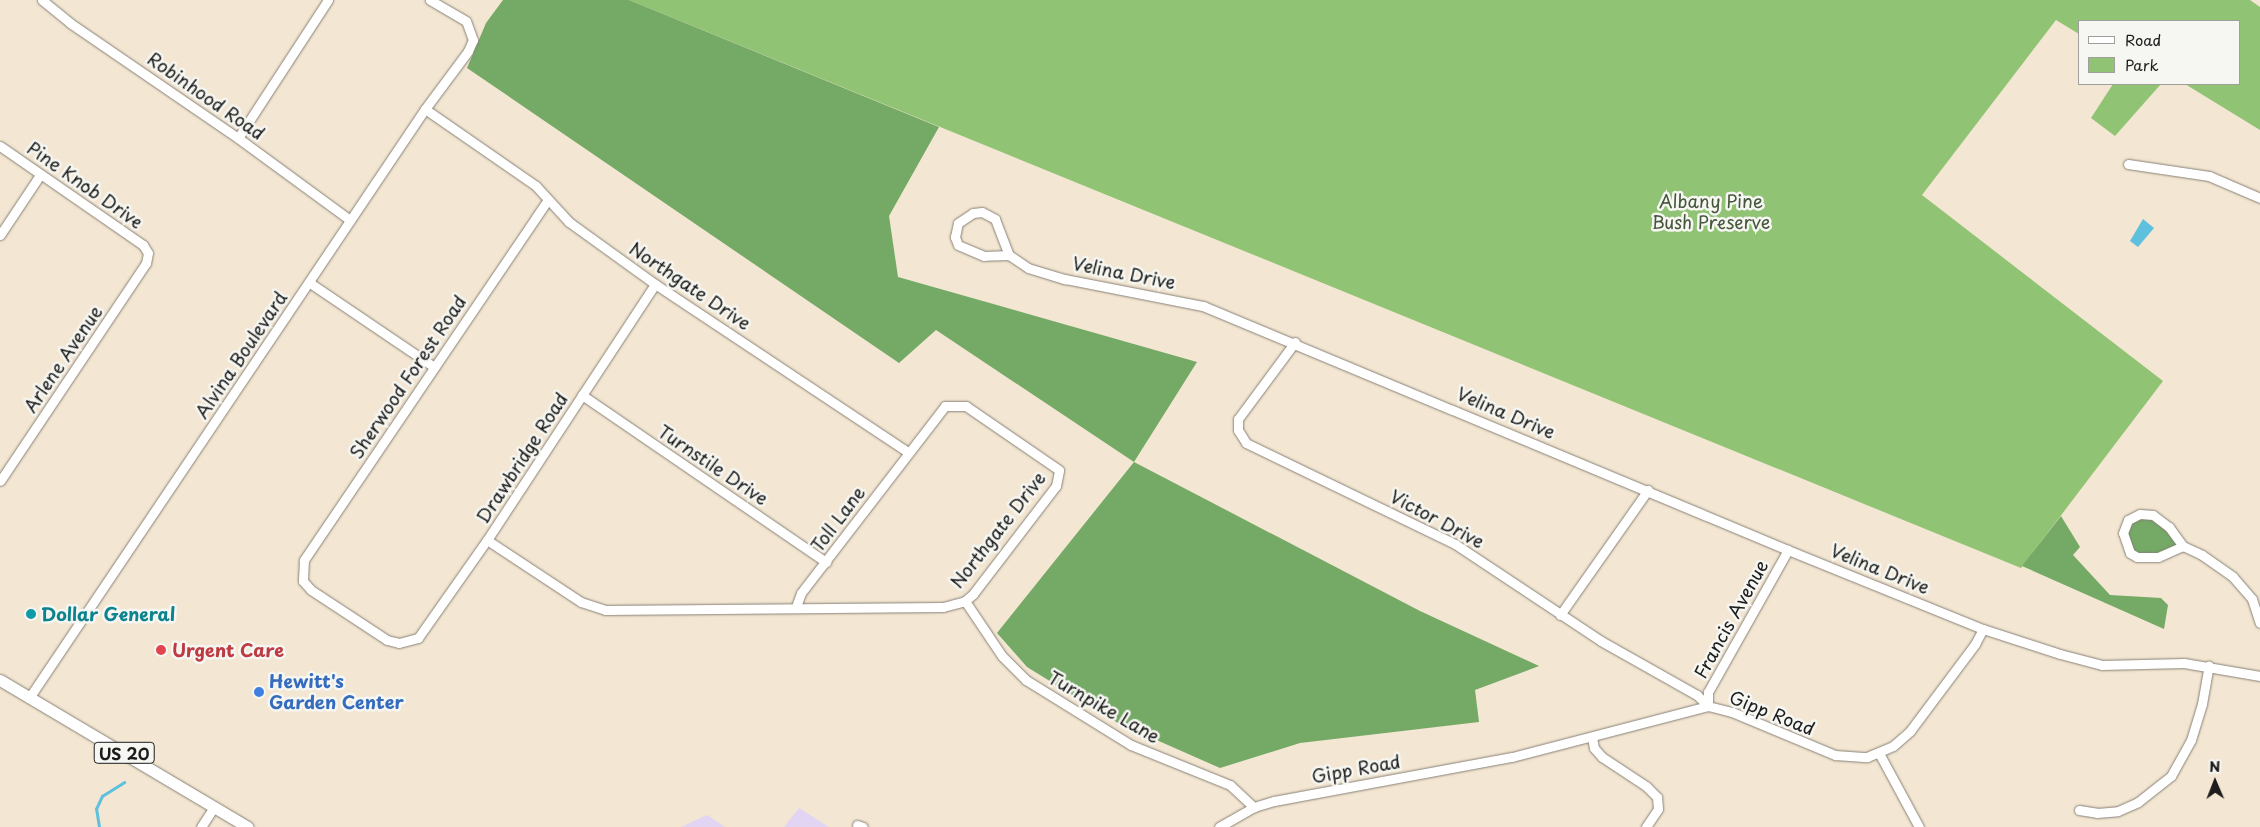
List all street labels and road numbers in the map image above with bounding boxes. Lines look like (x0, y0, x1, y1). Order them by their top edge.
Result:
street label: Robinhood Road (143, 47, 269, 145)
street label: Pine Knob Drive (23, 137, 147, 233)
street label: Northgate Drive (626, 238, 754, 334)
street label: Velina Drive (1071, 252, 1177, 294)
street label: Alvina Boulevard (191, 288, 291, 422)
street label: Sherwood Forest Road (345, 291, 471, 463)
street label: Arlene Avenue (19, 302, 107, 416)
street label: Velina Drive (1454, 383, 1558, 443)
street label: Drawbridge Road (471, 388, 573, 528)
street label: Turnstile Drive (654, 420, 772, 510)
street label: Northgate Drive (946, 468, 1050, 592)
street label: Toll Lane (806, 482, 870, 556)
street label: Victor Drive (1386, 485, 1488, 553)
street label: Velina Drive (1828, 540, 1932, 598)
street label: Francis Avenue (1690, 557, 1772, 681)
street label: Turnpike Lane (1044, 666, 1164, 748)
street label: Gipp Road (1726, 686, 1818, 740)
road number: US 20 (93, 740, 155, 766)
street label: Gipp Road (1309, 750, 1403, 788)

